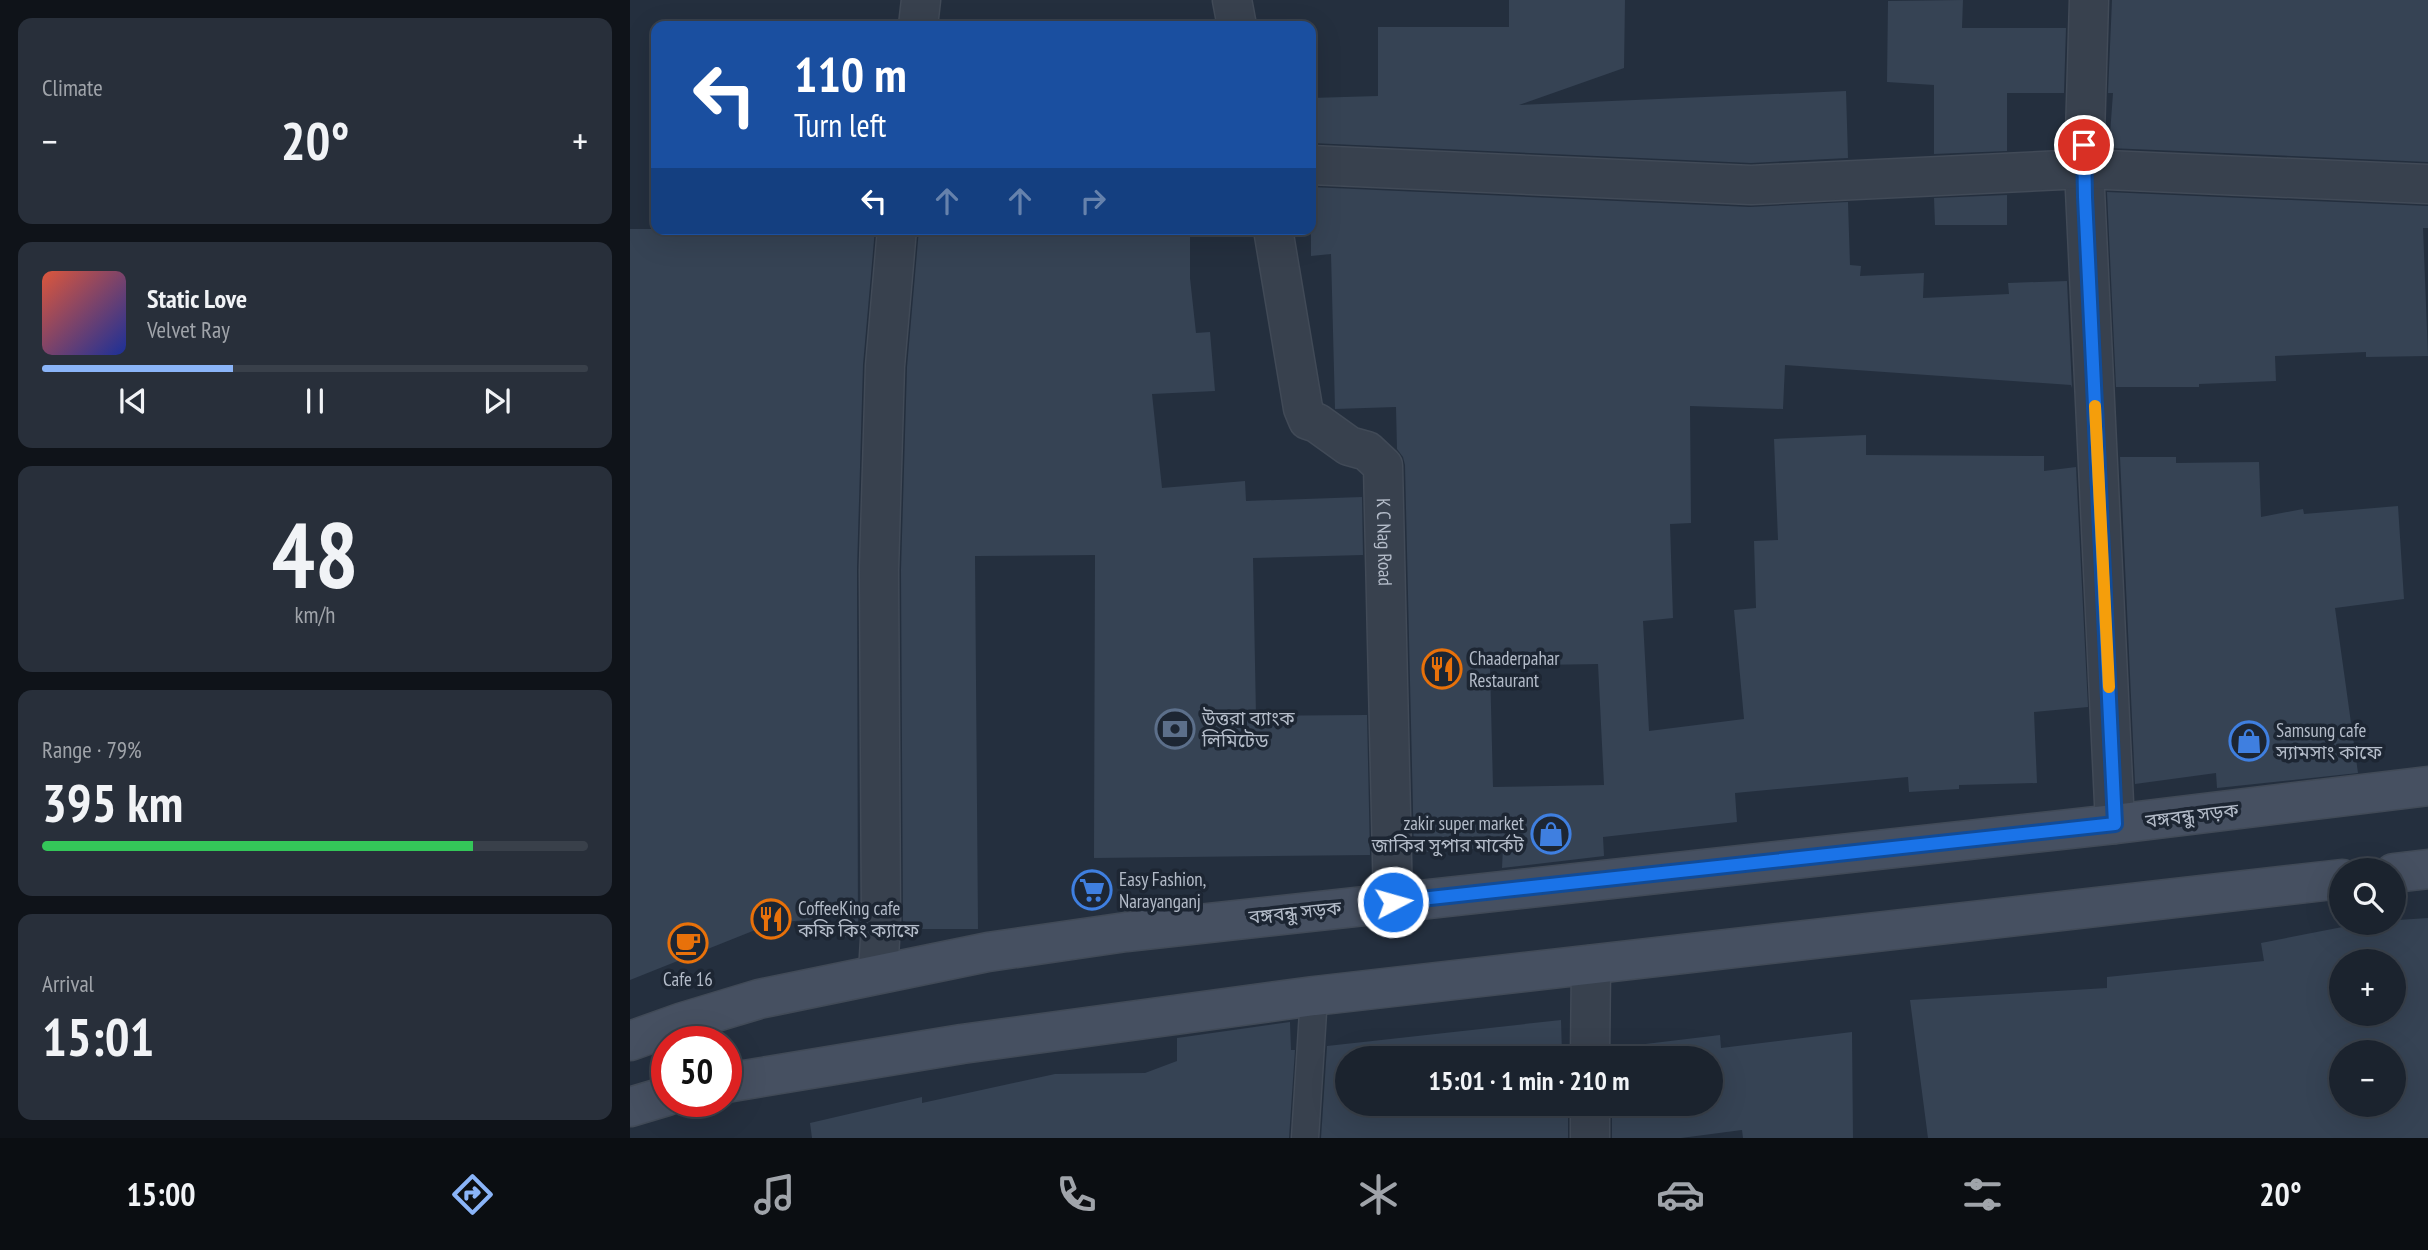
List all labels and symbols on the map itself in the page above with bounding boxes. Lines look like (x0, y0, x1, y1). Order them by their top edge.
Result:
pin (2054, 115, 2114, 175)
street label: K C Nag Road (1372, 498, 1398, 586)
place label: Chaaderpahar Restaurant (1469, 646, 1560, 692)
restaurant icon: Chaaderpahar Restaurant (1421, 648, 1463, 690)
place label: উত্তরা ব্যাংক লিমিটেড (1201, 706, 1295, 752)
bank icon: উত্তরা ব্যাংক লিমিটেড (1154, 708, 1196, 750)
place label: Samsung cafe স্যামসাং কাফে (2275, 718, 2383, 764)
shop icon: Samsung cafe স্যামসাং কাফে (2228, 720, 2270, 762)
street label: বঙ্গবন্ধু সড়ক (2143, 797, 2241, 834)
place label: zakir super market জাকির সুপার মার্কেট (1371, 811, 1525, 857)
shop icon: zakir super market জাকির সুপার মার্কেট (1530, 813, 1572, 855)
position arrow (1356, 865, 1430, 939)
place label: Easy Fashion, Narayanganj (1119, 867, 1206, 913)
supermarket icon: Easy Fashion, Narayanganj (1071, 869, 1113, 911)
street label: বঙ্গবন্ধু সড়ক (1246, 895, 1343, 931)
place label: CoffeeKing cafe কফি কিং ক্যাফে (797, 896, 920, 942)
restaurant icon: CoffeeKing cafe কফি কিং ক্যাফে (750, 898, 792, 940)
cafe icon: Cafe 16 (667, 922, 709, 964)
place label: Cafe 16 (663, 967, 713, 991)
speed limit sign: 50 (651, 1026, 742, 1117)

